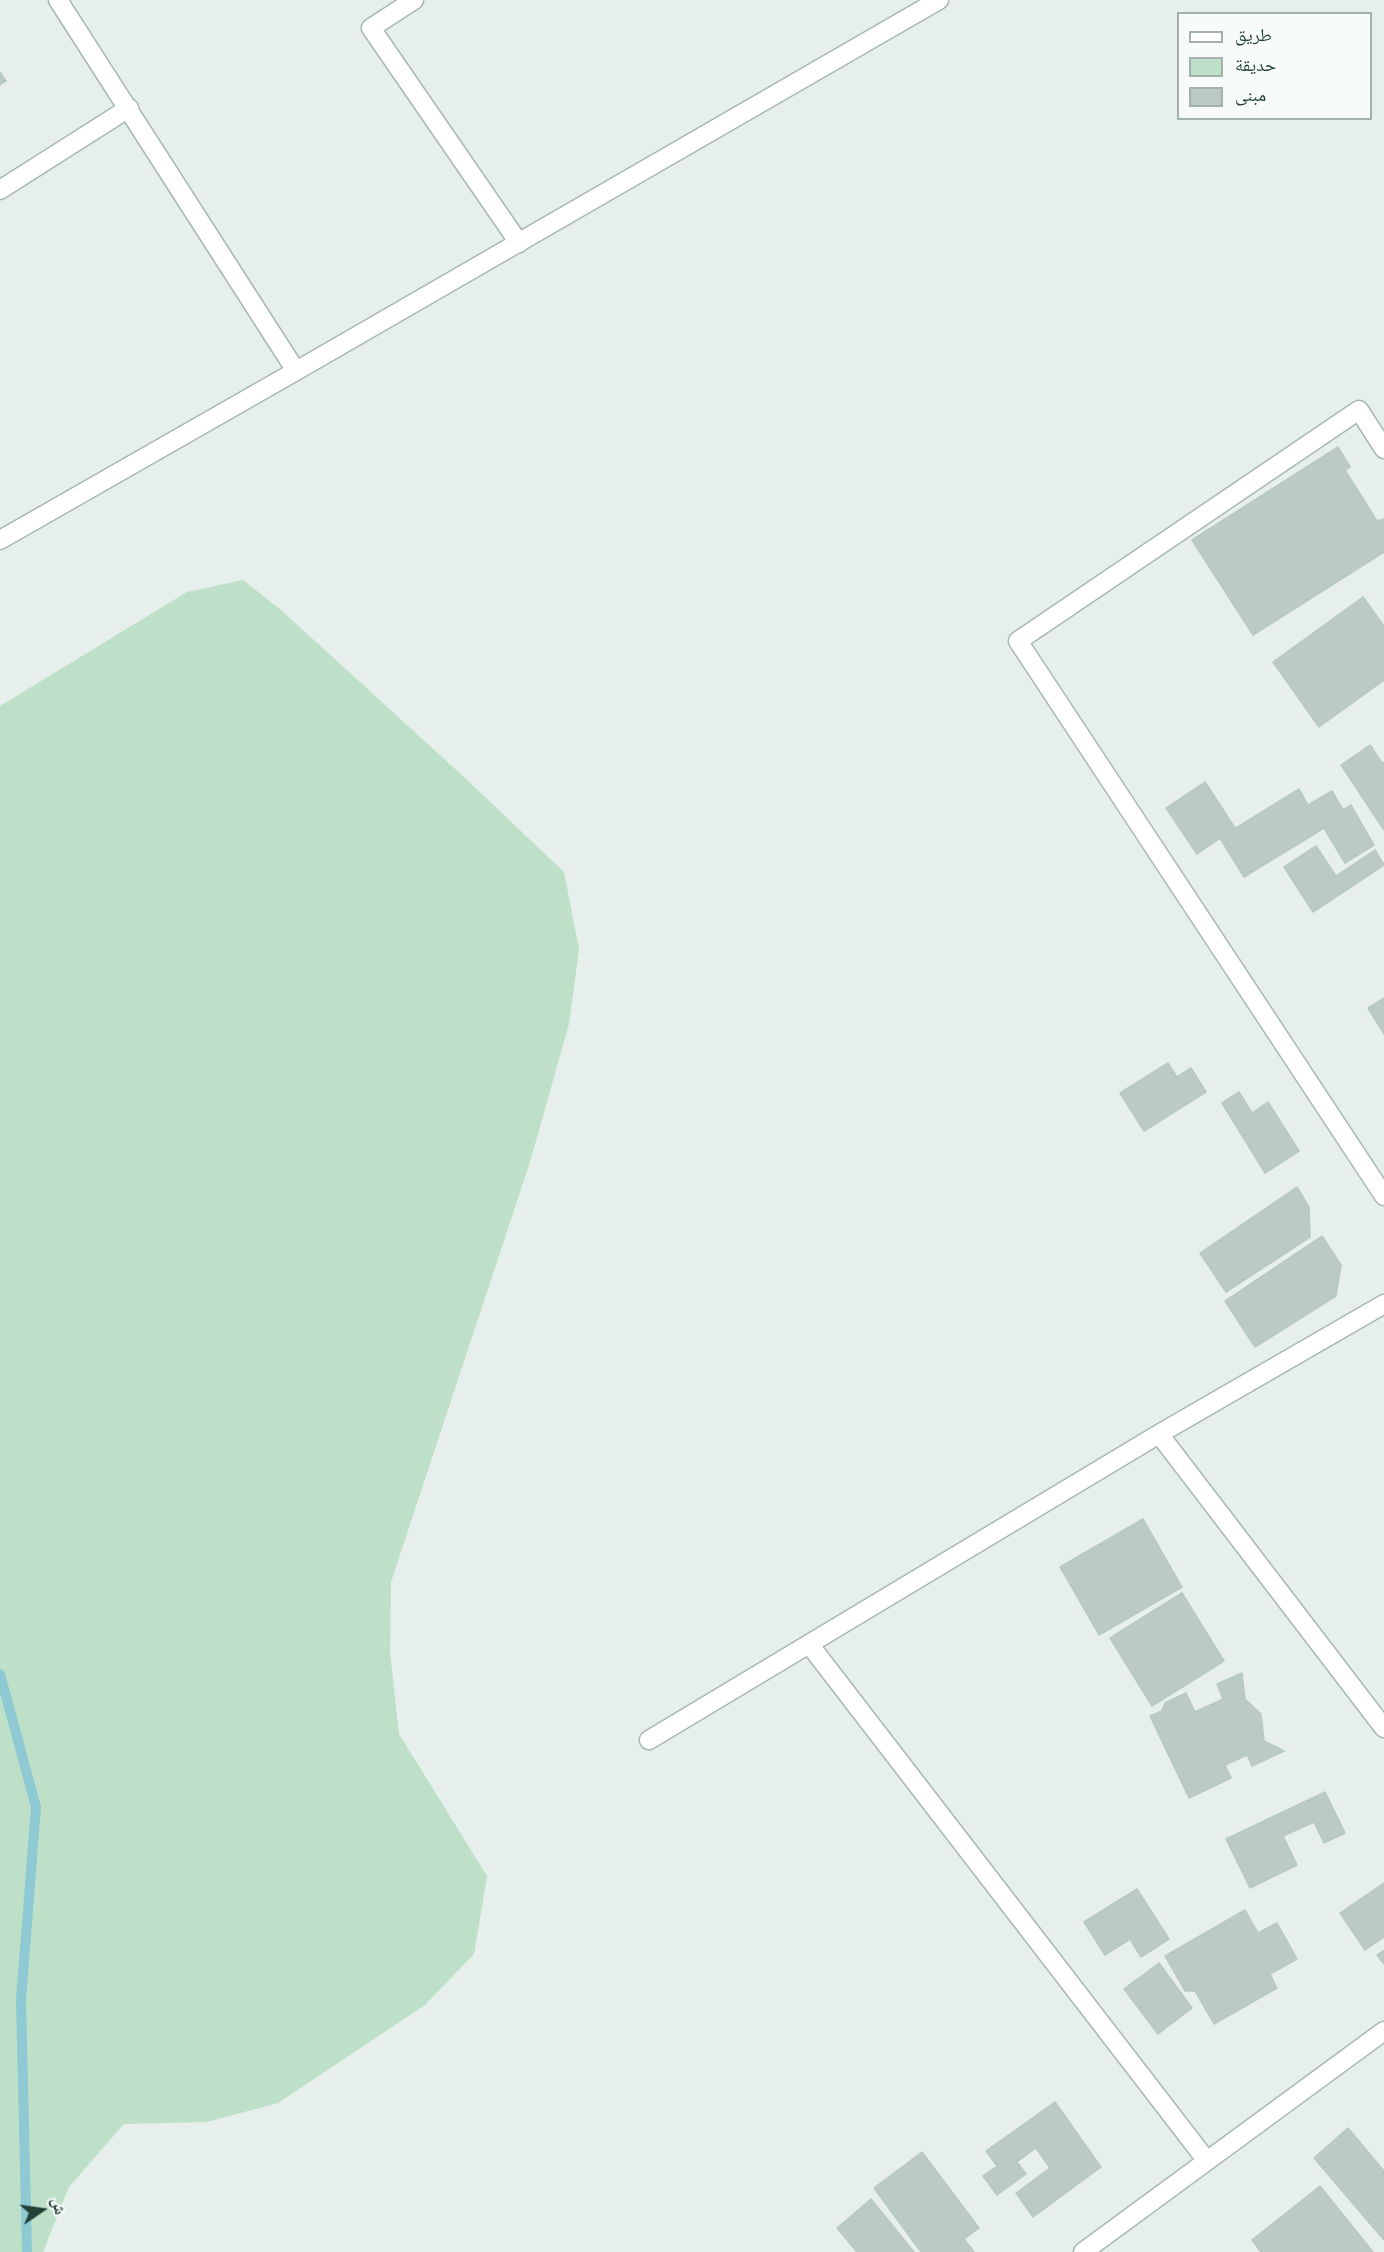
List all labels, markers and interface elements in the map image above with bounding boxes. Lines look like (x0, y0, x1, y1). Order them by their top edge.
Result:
legend (1177, 12, 1372, 120)
text: طريق (1235, 23, 1272, 46)
text: حديقة (1235, 53, 1276, 76)
text: مبنى (1235, 83, 1266, 106)
north arrow (12, 2180, 72, 2240)
text: ش (48, 2195, 71, 2216)

